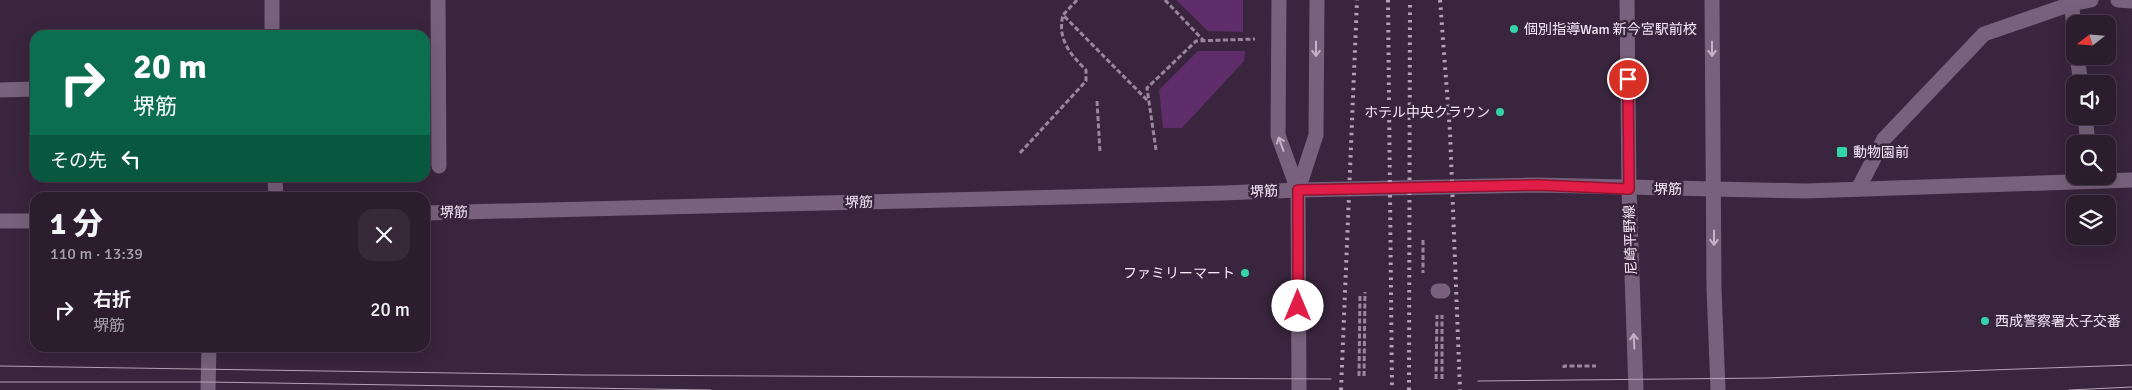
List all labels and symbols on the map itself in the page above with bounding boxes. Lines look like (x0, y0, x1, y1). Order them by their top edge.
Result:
north arrow (2066, 15, 2116, 65)
place label: 個別指導Wam 新今宮駅前校 (1524, 21, 1697, 38)
marker: 個別指導Wam 新今宮駅前校 (1508, 23, 1520, 35)
one-way arrow (1312, 40, 1321, 56)
one-way arrow (1707, 40, 1717, 56)
pin (1607, 58, 1649, 100)
place label: ホテル中央クラウン (1364, 104, 1490, 121)
marker: ホテル中央クラウン (1494, 106, 1506, 118)
one-way arrow (1276, 136, 1285, 152)
place label: 動物園前 (1853, 144, 1909, 161)
marker: 動物園前 (1835, 145, 1849, 159)
street label: 堺筋 (1654, 181, 1682, 198)
street label: 堺筋 (1250, 182, 1278, 201)
street label: 堺筋 (845, 194, 873, 211)
street label: 堺筋 (440, 204, 468, 221)
street label: 尼崎平野線 (1621, 205, 1640, 275)
one-way arrow (1709, 230, 1719, 246)
place label: ファミリーマート (1123, 265, 1235, 282)
marker: ファミリーマート (1239, 267, 1251, 279)
position arrow (1271, 279, 1323, 331)
place label: 西成警察署太子交番 (1995, 313, 2121, 330)
marker: 西成警察署太子交番 (1979, 315, 1991, 327)
one-way arrow (1629, 334, 1638, 350)

